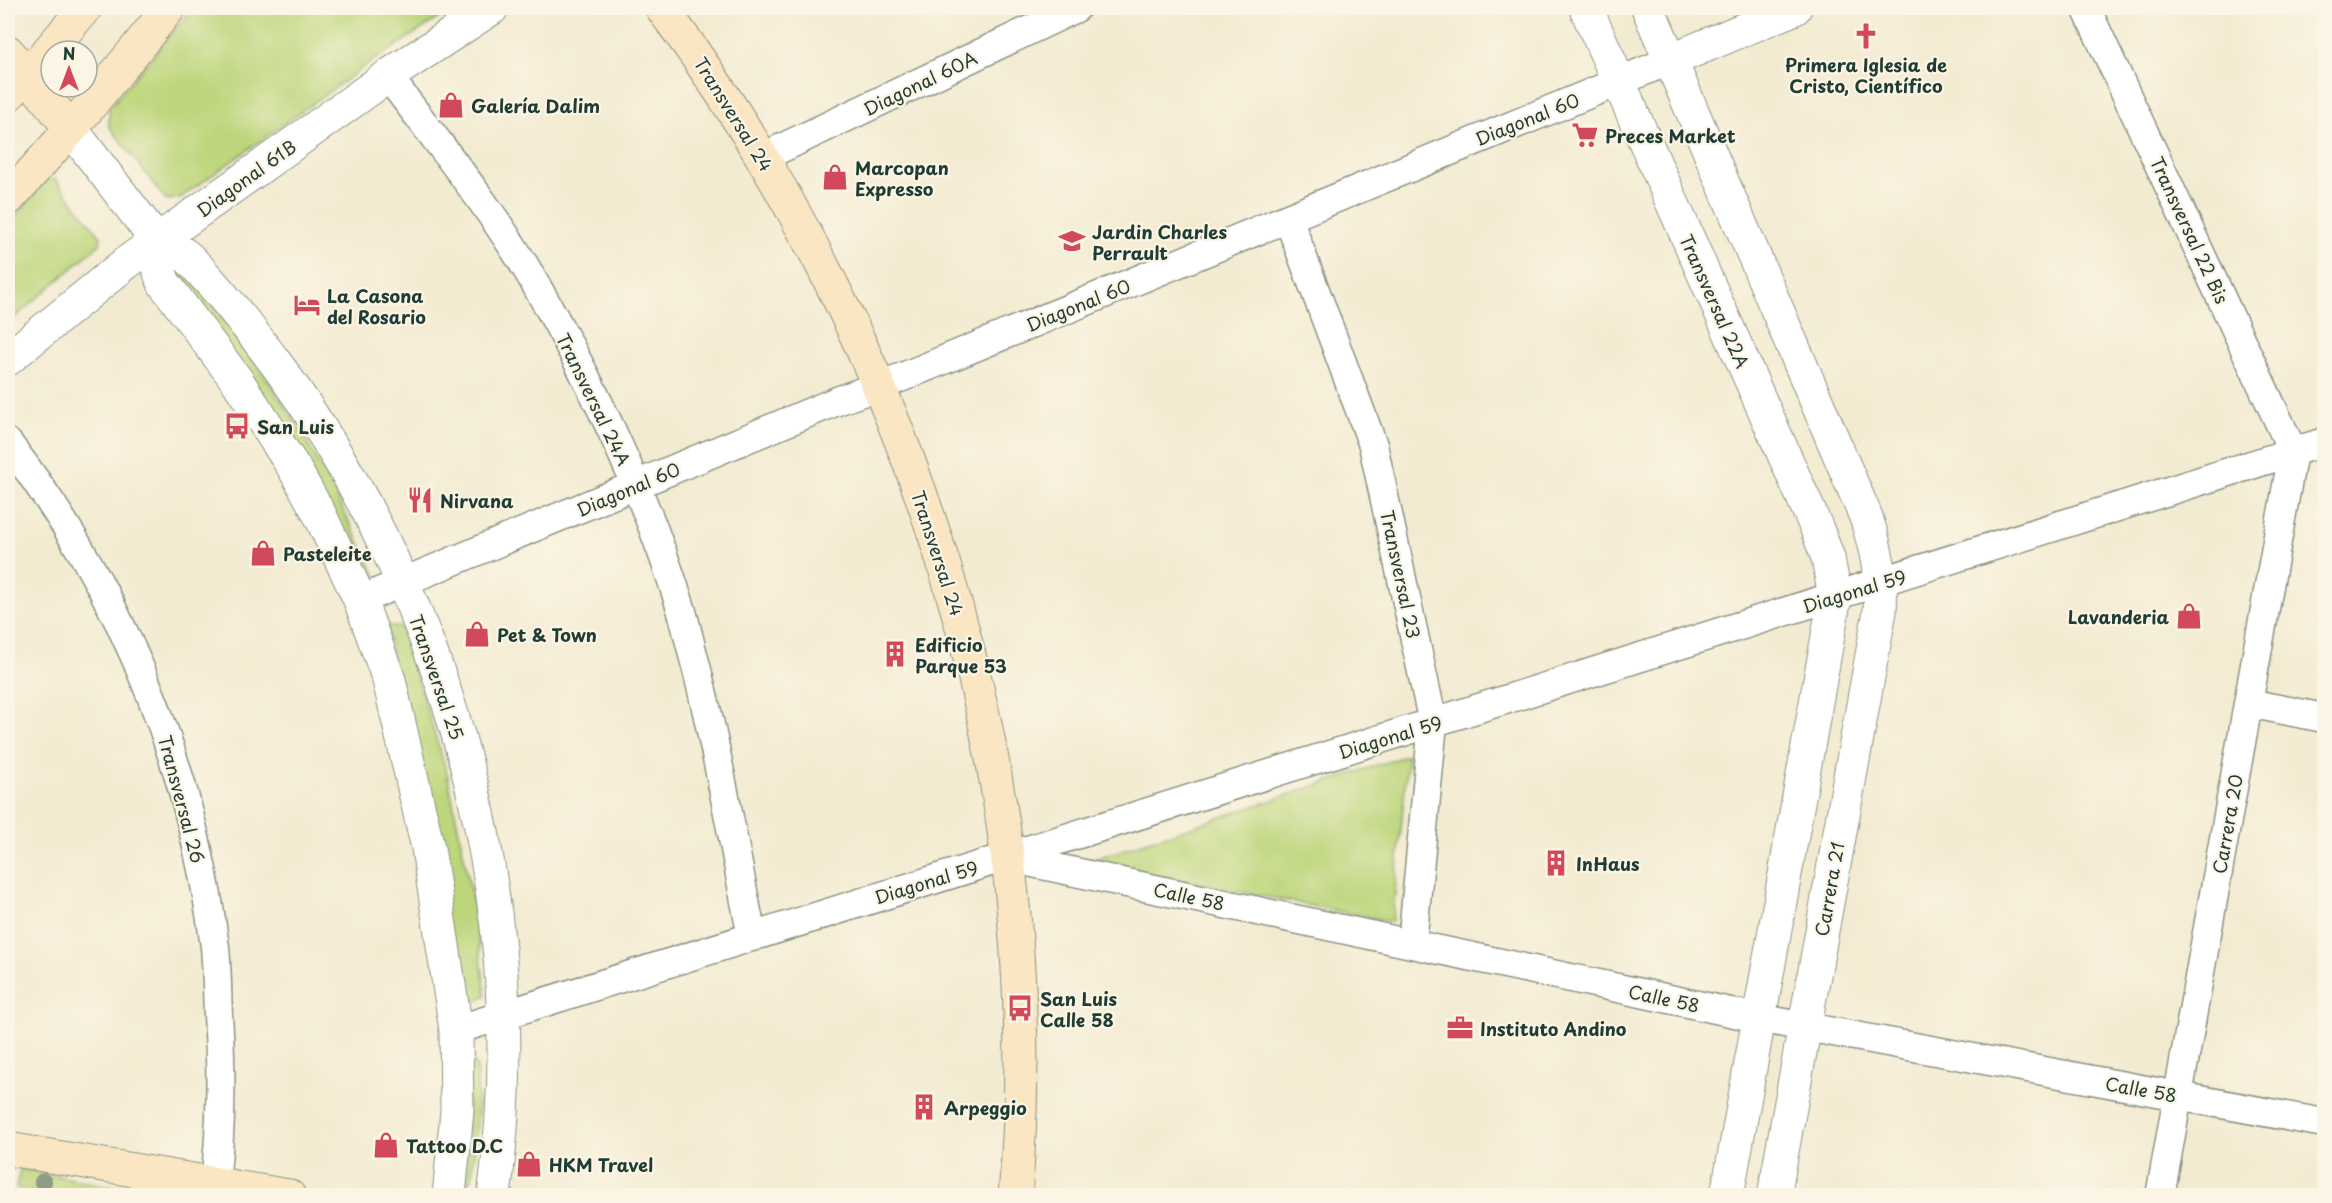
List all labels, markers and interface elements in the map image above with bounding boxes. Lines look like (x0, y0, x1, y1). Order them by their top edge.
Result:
church icon: Primera Iglesia de Cristo, Científico (1851, 21, 1881, 51)
north arrow (39, 39, 99, 99)
text: N (63, 41, 75, 65)
street label: Diagonal 60A (859, 44, 982, 122)
street label: Transversal 24 (688, 51, 780, 177)
place label: Primera Iglesia de Cristo, Científico (1785, 51, 1947, 99)
street label: Diagonal 60 (1471, 86, 1583, 152)
shop icon: Galería Dalim (436, 90, 466, 120)
place label: Galería Dalim (471, 92, 600, 119)
supermarket icon: Preces Market (1570, 120, 1600, 150)
place label: Preces Market (1605, 122, 1736, 149)
street label: Diagonal 61B (191, 133, 301, 223)
street label: Transversal 22 Bis (2144, 152, 2236, 308)
place label: Marcopan Expresso (855, 154, 949, 202)
shop icon: Marcopan Expresso (820, 162, 850, 192)
place label: Jardin Charles Perrault (1092, 218, 1227, 266)
school or university icon: Jardin Charles Perrault (1057, 226, 1087, 256)
street label: Transversal 22A (1673, 230, 1757, 373)
street label: Diagonal 60 (1022, 272, 1134, 338)
place label: La Casona del Rosario (327, 282, 426, 330)
hotel icon: La Casona del Rosario (292, 290, 322, 320)
street label: Transversal 24A (550, 328, 638, 470)
bus stop icon: San Luis (222, 411, 252, 441)
place label: San Luis (257, 413, 335, 440)
street label: Diagonal 60 (572, 455, 684, 523)
restaurant icon: Nirvana (405, 485, 435, 515)
place label: Nirvana (440, 487, 514, 514)
street label: Transversal 24 (905, 487, 971, 619)
street label: Transversal 23 (1374, 507, 1428, 641)
shop icon: Pasteleite (248, 538, 278, 568)
place label: Pasteleite (283, 540, 372, 567)
street label: Diagonal 59 (1799, 562, 1909, 620)
shop icon: Lavanderia (2174, 601, 2204, 631)
place label: Lavanderia (2068, 603, 2169, 630)
street label: Transversal 25 (403, 611, 471, 743)
shop icon: Pet & Town (462, 619, 492, 649)
place label: Pet & Town (497, 621, 597, 648)
place label: Edificio Parque 53 (915, 631, 1007, 679)
building icon: Edificio Parque 53 (880, 639, 910, 669)
street label: Diagonal 59 (1335, 708, 1445, 766)
street label: Transversal 26 (152, 732, 212, 866)
street label: Carrera 20 (2205, 772, 2249, 876)
street label: Carrera 21 (1807, 840, 1851, 938)
building icon: InHaus (1541, 848, 1571, 878)
place label: InHaus (1576, 850, 1640, 877)
street label: Diagonal 59 (871, 853, 981, 911)
street label: Calle 58 (1151, 875, 1227, 917)
street label: Calle 58 (1626, 977, 1702, 1019)
place label: San Luis Calle 58 (1040, 985, 1118, 1033)
bus stop icon: San Luis Calle 58 (1005, 993, 1035, 1023)
office icon: Instituto Andino (1445, 1013, 1475, 1043)
place label: Instituto Andino (1480, 1015, 1627, 1042)
street label: Calle 58 (2103, 1069, 2179, 1109)
building icon: Arpeggio (909, 1092, 939, 1122)
place label: Arpeggio (944, 1094, 1027, 1121)
shop icon: Tattoo D.C (371, 1130, 401, 1160)
place label: Tattoo D.C (406, 1132, 503, 1159)
shop icon: HKM Travel (514, 1149, 544, 1179)
place label: HKM Travel (549, 1151, 653, 1178)

